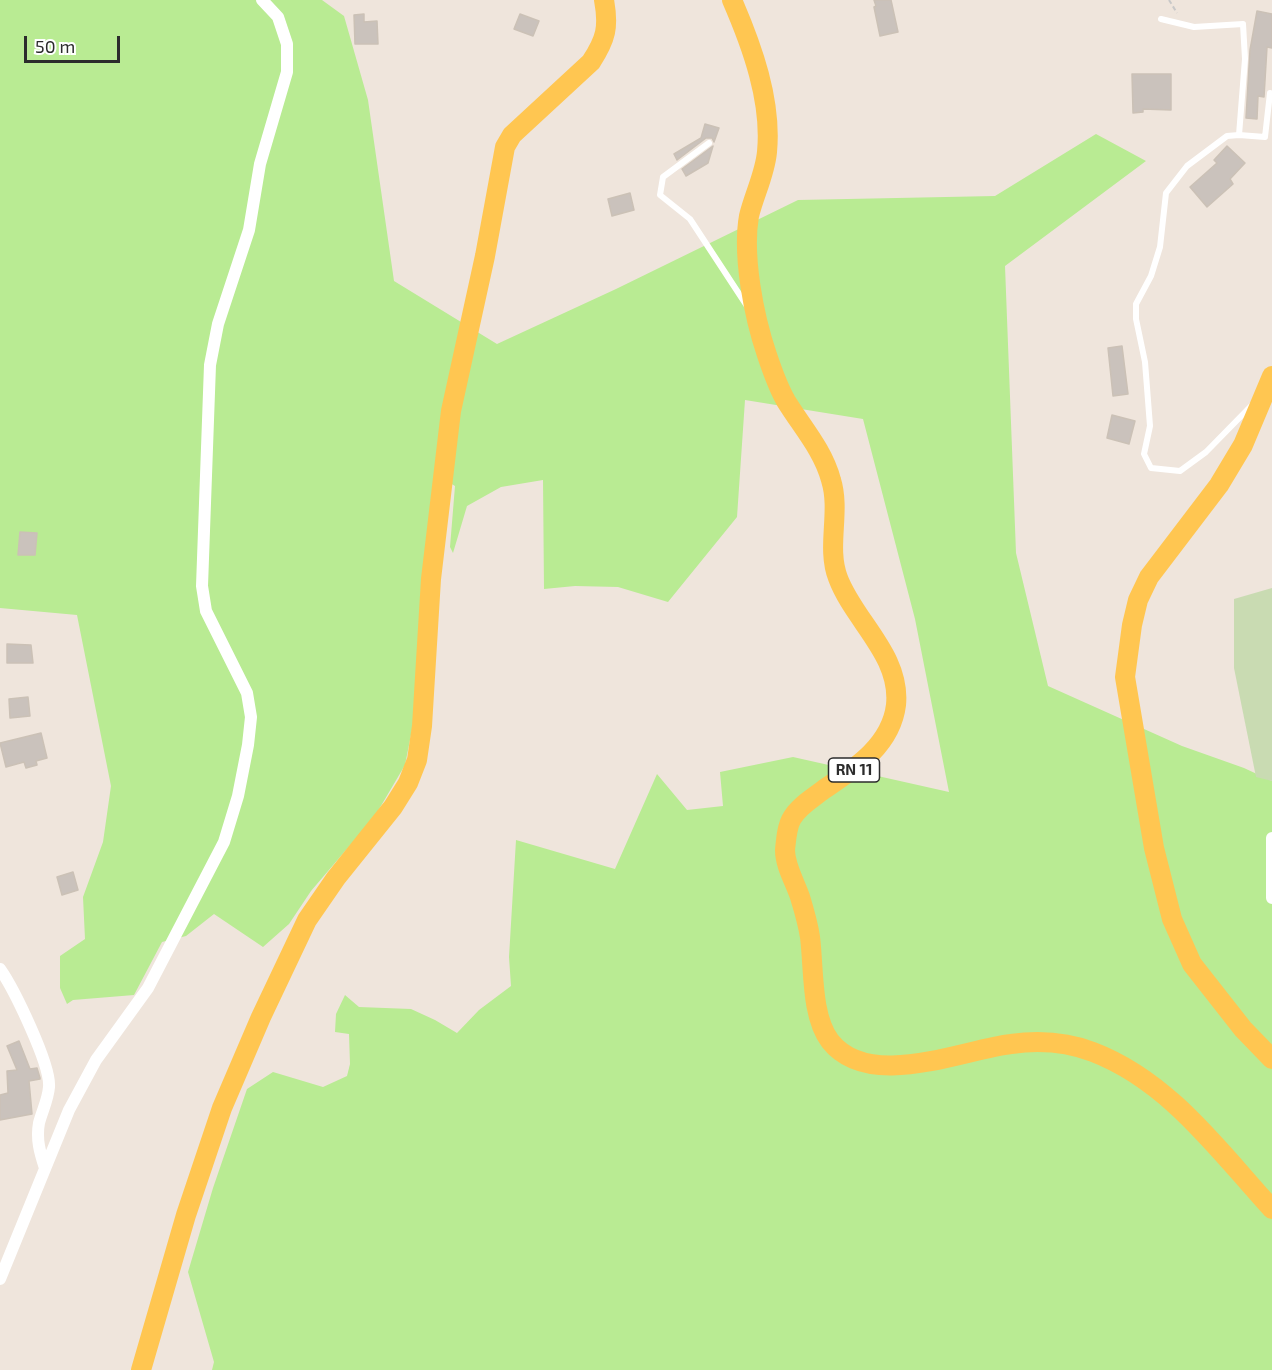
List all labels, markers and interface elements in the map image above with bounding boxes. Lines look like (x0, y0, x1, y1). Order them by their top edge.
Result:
scale bar (27, 24, 123, 62)
text: 50 m (35, 35, 75, 57)
road number: RN 11 (828, 758, 880, 782)

